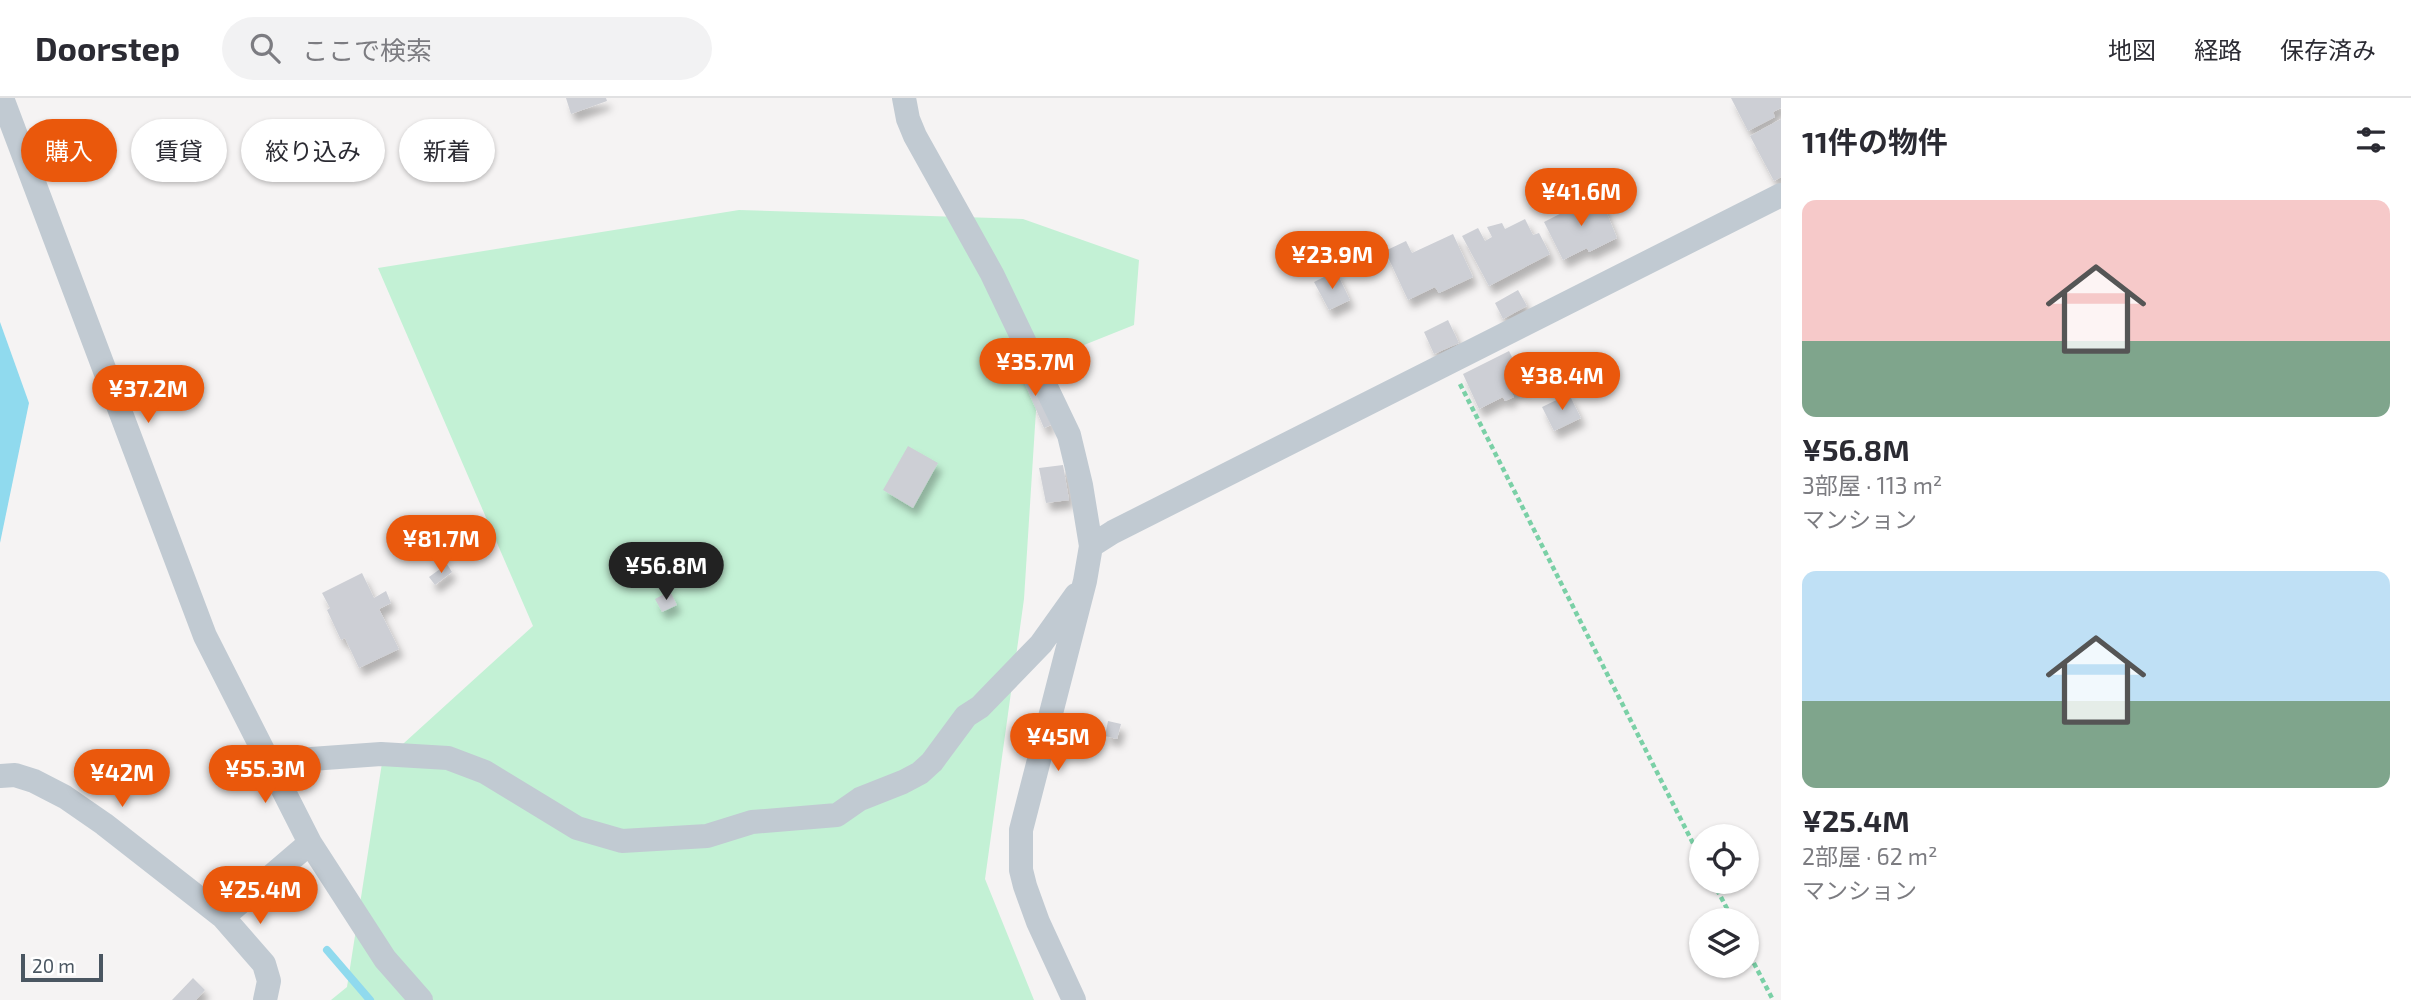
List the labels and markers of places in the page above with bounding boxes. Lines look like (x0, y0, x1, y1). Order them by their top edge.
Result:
pin: ¥41.6M (1524, 169, 1638, 228)
pin: ¥23.9M (1275, 232, 1389, 291)
pin: ¥35.7M (978, 338, 1092, 398)
pin: ¥38.4M (1505, 352, 1619, 412)
pin: ¥37.2M (91, 366, 205, 425)
pin: ¥81.7M (384, 516, 498, 575)
pin: ¥56.8M (609, 542, 723, 602)
pin: ¥45M (1017, 714, 1099, 773)
pin: ¥55.3M (208, 746, 322, 805)
pin: ¥42M (81, 750, 163, 809)
pin: ¥25.4M (203, 866, 317, 926)

